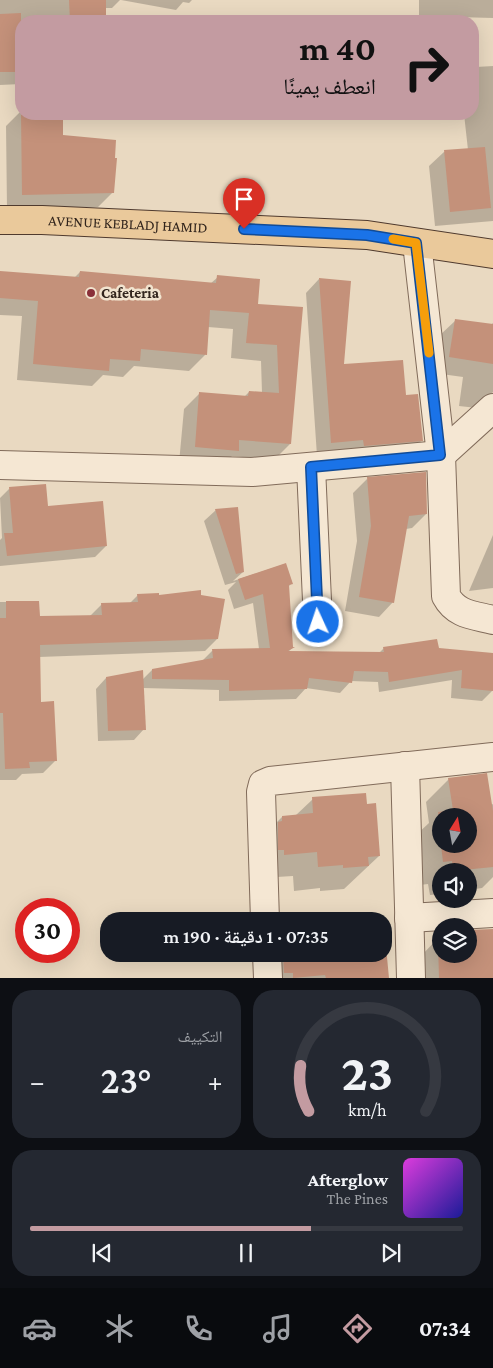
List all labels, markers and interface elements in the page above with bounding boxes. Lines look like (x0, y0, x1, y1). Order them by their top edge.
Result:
text: 40 m (299, 29, 376, 68)
icon: right (394, 35, 459, 100)
text: انعطف يمينًا (283, 74, 376, 99)
pin (223, 178, 265, 229)
icon: arrive (230, 185, 258, 213)
street label: AVENUE KEBLADJ HAMID (48, 212, 208, 236)
place label: Cafeteria (101, 285, 160, 301)
marker: Cafeteria (85, 287, 97, 299)
position arrow (291, 595, 343, 647)
north arrow (432, 808, 478, 852)
map controls (432, 808, 477, 963)
button: sound (432, 863, 477, 908)
speed limit sign: 30 (15, 898, 80, 963)
button: layers (432, 918, 477, 963)
text: 07:35 · 1 دقيقة · 190 m (163, 926, 329, 947)
text: التكييف (178, 1028, 223, 1045)
text: 23 (341, 1043, 393, 1101)
text: 23° (101, 1059, 152, 1101)
text: − (30, 1066, 45, 1097)
text: + (208, 1066, 222, 1097)
text: km/h (347, 1100, 386, 1120)
text: Afterglow (308, 1169, 388, 1190)
text: The Pines (327, 1190, 388, 1207)
icon: previous (88, 1239, 116, 1267)
icon: pause (232, 1239, 260, 1267)
icon: next (377, 1239, 405, 1267)
icon: car (22, 1311, 57, 1346)
icon: climate (102, 1311, 137, 1346)
icon: phone (181, 1311, 216, 1346)
icon: music (260, 1311, 295, 1346)
icon: directions (340, 1311, 375, 1346)
text: 07:34 (419, 1316, 471, 1341)

